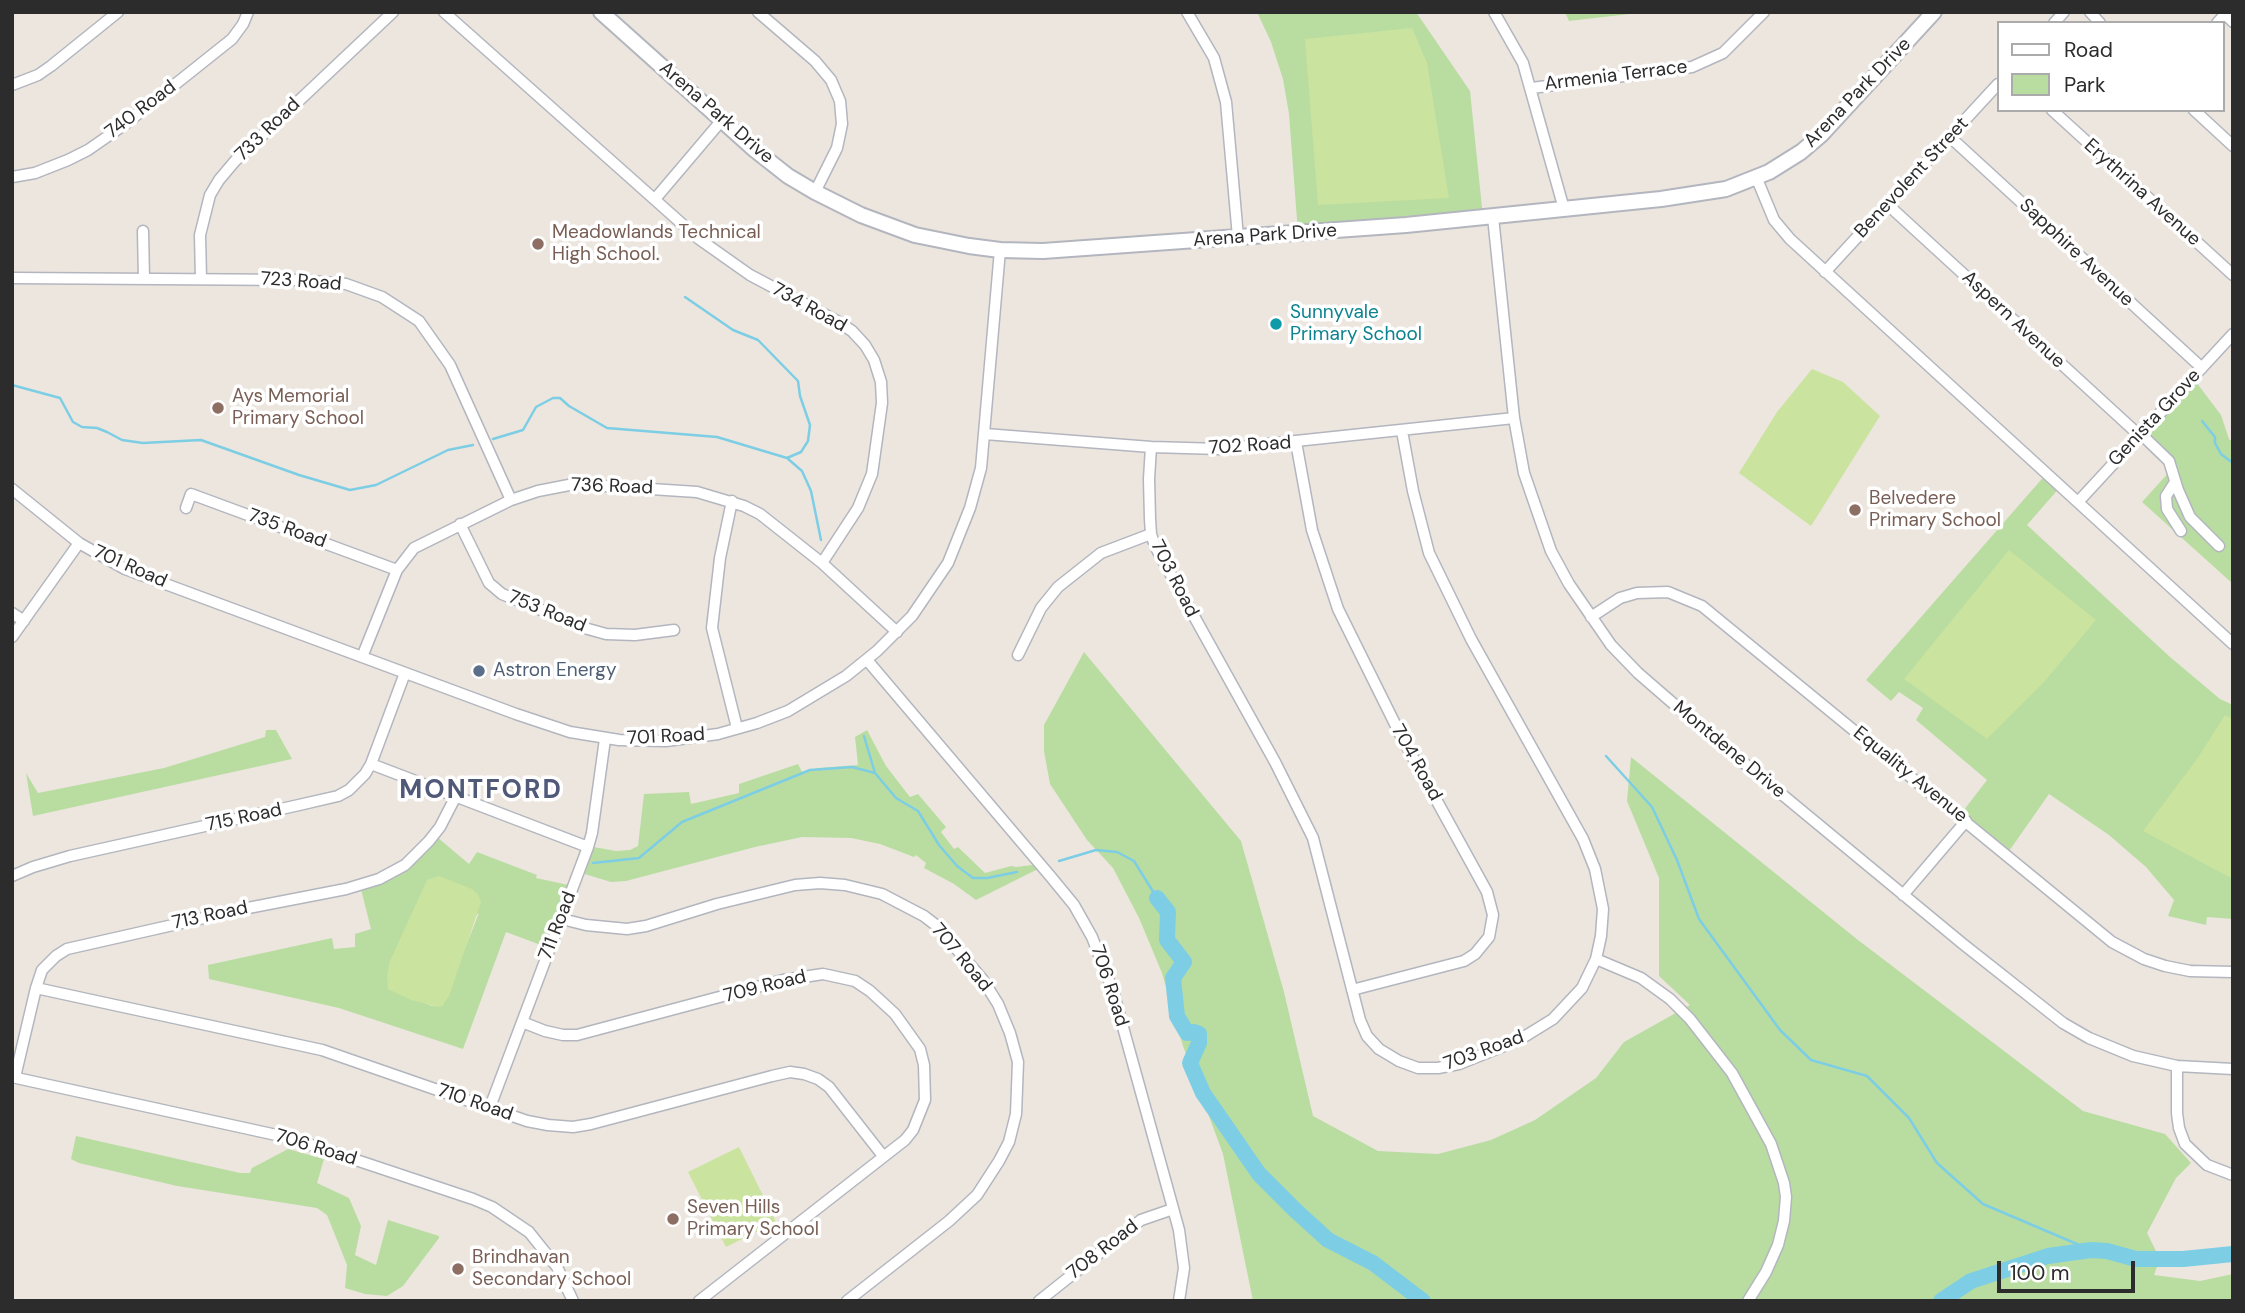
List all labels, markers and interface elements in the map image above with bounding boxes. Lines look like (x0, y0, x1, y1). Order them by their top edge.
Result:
legend (1996, 21, 2224, 112)
street label: Arena Park Drive (1800, 33, 1916, 153)
text: Road (2064, 36, 2113, 64)
street label: Armenia Terrace (1543, 56, 1689, 96)
street label: Arena Park Drive (654, 57, 778, 169)
text: Park (2064, 71, 2105, 99)
street label: 740 Road (101, 76, 181, 144)
street label: 733 Road (231, 94, 305, 166)
street label: Benevolent Street (1850, 113, 1974, 243)
street label: Erythrina Avenue (2079, 135, 2205, 251)
street label: Sapphire Avenue (2014, 194, 2138, 312)
street label: Arena Park Drive (1192, 220, 1338, 252)
place label: Meadowlands Technical High School. (552, 222, 761, 266)
marker: Meadowlands Technical High School. (530, 236, 546, 252)
street label: Aspern Avenue (1957, 267, 2069, 373)
street label: 723 Road (260, 268, 342, 296)
street label: 734 Road (768, 278, 850, 338)
place label: Sunnyvale Primary School (1290, 302, 1422, 346)
marker: Sunnyvale Primary School (1268, 316, 1284, 332)
street label: Genista Grove (2104, 365, 2206, 471)
place label: Ays Memorial Primary School (232, 386, 364, 430)
marker: Ays Memorial Primary School (210, 400, 226, 416)
street label: 702 Road (1208, 432, 1292, 460)
street label: 736 Road (571, 474, 653, 500)
place label: Belvedere Primary School (1869, 488, 2001, 532)
marker: Belvedere Primary School (1847, 502, 1863, 518)
street label: 735 Road (245, 504, 329, 554)
street label: 703 Road (1145, 537, 1203, 621)
street label: 701 Road (90, 541, 170, 593)
street label: 753 Road (505, 586, 589, 638)
place label: Astron Energy (493, 660, 616, 682)
marker: Astron Energy (471, 663, 487, 679)
street label: Montdene Drive (1668, 696, 1790, 804)
street label: 704 Road (1386, 721, 1446, 805)
street label: Equality Avenue (1848, 722, 1972, 828)
street label: 701 Road (626, 724, 706, 750)
district label: MONTFORD (400, 775, 562, 807)
street label: 715 Road (204, 799, 284, 837)
street label: 711 Road (535, 889, 581, 963)
street label: 713 Road (170, 897, 250, 935)
street label: 707 Road (926, 919, 996, 997)
street label: 706 Road (1085, 942, 1133, 1030)
street label: 709 Road (721, 966, 809, 1008)
street label: 703 Road (1441, 1026, 1527, 1076)
street label: 710 Road (434, 1079, 516, 1127)
street label: 706 Road (272, 1125, 360, 1171)
place label: Seven Hills Primary School (687, 1197, 819, 1241)
marker: Seven Hills Primary School (665, 1211, 681, 1227)
street label: 708 Road (1063, 1215, 1143, 1285)
scale bar (2000, 1246, 2138, 1290)
place label: Brindhavan Secondary School (472, 1247, 631, 1291)
text: 100 m (2010, 1259, 2070, 1287)
marker: Brindhavan Secondary School (450, 1261, 466, 1277)

